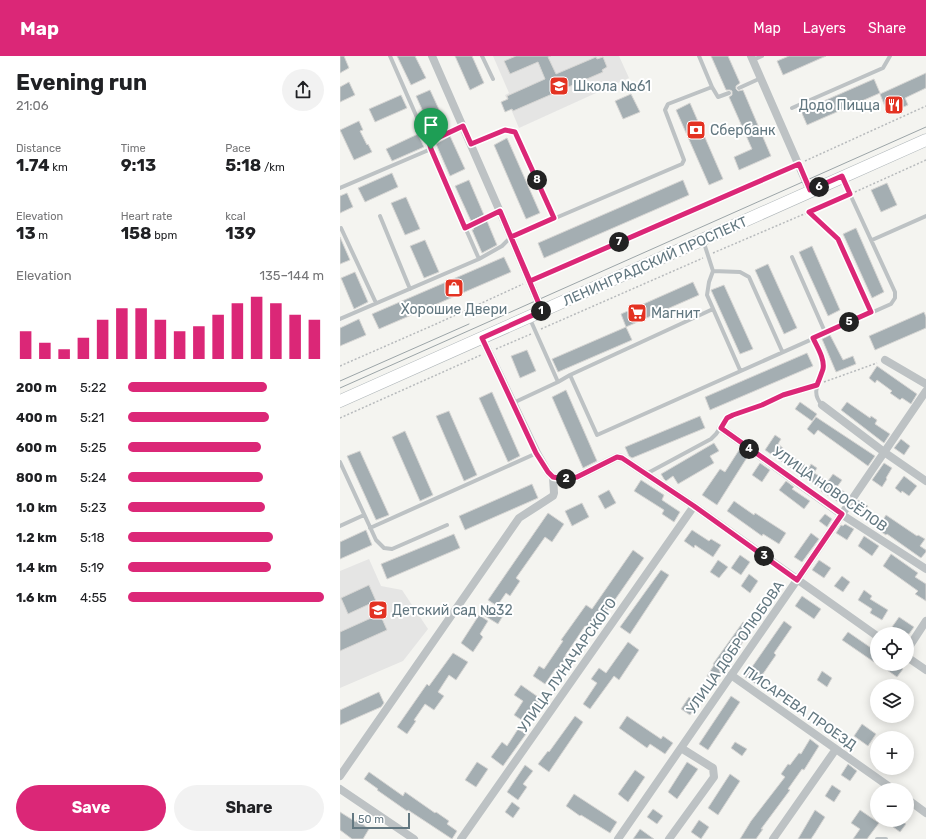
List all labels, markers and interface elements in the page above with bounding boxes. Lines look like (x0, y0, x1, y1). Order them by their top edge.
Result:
text: Map (20, 17, 59, 40)
text: Map (754, 20, 781, 37)
text: Layers (803, 20, 846, 37)
text: Share (868, 20, 906, 37)
text: Evening run (16, 69, 147, 96)
button: share (282, 69, 324, 111)
school or university icon: Школа №61 (548, 75, 570, 97)
place label: Школа №61 (573, 78, 651, 95)
restaurant icon: Додо Пицца (883, 94, 905, 116)
place label: Додо Пицца (799, 97, 880, 114)
text: 21:06 (16, 98, 49, 113)
pin (414, 108, 448, 149)
icon: arrive (420, 114, 442, 136)
bank icon: Сбербанк (685, 119, 707, 141)
place label: Сбербанк (710, 122, 776, 139)
text: Distance (16, 142, 61, 155)
text: Time (121, 142, 146, 155)
text: Pace (225, 142, 251, 155)
text: 1.74 (16, 155, 50, 175)
text: 9:13 (121, 155, 156, 175)
text: 5:18 (225, 155, 261, 175)
text: km (50, 161, 68, 174)
text: /km (261, 161, 285, 174)
pin: 8 (527, 170, 547, 190)
text: 8 (533, 173, 541, 186)
pin: 6 (809, 177, 829, 197)
text: 6 (815, 180, 823, 193)
text: Elevation (16, 210, 63, 223)
text: Heart rate (121, 210, 173, 223)
text: kcal (225, 210, 246, 223)
street label: ЛЕНИНГРАДСКИЙ ПРОСПЕКТ (560, 212, 750, 310)
text: 13 (16, 223, 36, 243)
text: 158 (121, 223, 152, 243)
text: 139 (225, 223, 256, 243)
text: m (36, 229, 48, 242)
text: bpm (152, 229, 177, 242)
pin: 7 (609, 232, 629, 252)
text: 7 (616, 235, 622, 248)
text: Elevation (16, 268, 72, 283)
text: 135–144 m (259, 268, 324, 283)
shop icon: Хорошие Двери (443, 277, 465, 299)
place label: Хорошие Двери (401, 301, 507, 318)
pin: 1 (531, 301, 551, 321)
supermarket icon: Магнит (626, 302, 648, 324)
text: 1 (538, 304, 544, 317)
place label: Магнит (651, 305, 700, 322)
pin: 5 (839, 312, 859, 332)
text: 5 (845, 315, 853, 328)
text: 200 m (16, 380, 57, 395)
text: 5:22 (80, 380, 106, 395)
text: 400 m (16, 410, 57, 425)
text: 5:21 (80, 410, 104, 425)
pin: 4 (739, 439, 759, 459)
text: 600 m (16, 440, 57, 455)
text: 5:25 (80, 440, 106, 455)
text: 4 (745, 442, 753, 455)
street label: УЛИЦА НОВОСЁЛОВ (769, 443, 891, 535)
pin: 2 (556, 469, 576, 489)
text: 800 m (16, 470, 57, 485)
text: 5:24 (80, 470, 107, 485)
text: 2 (562, 472, 570, 485)
text: 1.0 km (16, 500, 57, 515)
text: 5:23 (80, 500, 107, 515)
text: 1.2 km (16, 530, 57, 545)
text: 5:18 (80, 530, 105, 545)
pin: 3 (754, 546, 774, 566)
text: 3 (760, 549, 768, 562)
text: 1.4 km (16, 560, 57, 575)
text: 5:19 (80, 560, 104, 575)
street label: УЛИЦА ДОБРОЛЮБОВА (683, 577, 788, 717)
text: 1.6 km (16, 590, 57, 605)
text: 4:55 (80, 590, 107, 605)
street label: УЛИЦА ЛУНАЧАРСКОГО (515, 595, 620, 736)
school or university icon: Детский сад №32 (367, 599, 389, 621)
place label: Детский сад №32 (392, 602, 513, 619)
map controls (870, 627, 914, 827)
button: locate (870, 627, 914, 671)
street label: ПИСАРЕВА ПРОЕЗД (740, 663, 860, 754)
button: layers (870, 679, 914, 723)
button: + (870, 731, 914, 775)
button: − (870, 783, 914, 827)
button: Save (16, 785, 166, 831)
button: Share (174, 785, 324, 831)
scale bar (352, 811, 410, 830)
text: 50 m (358, 813, 384, 826)

